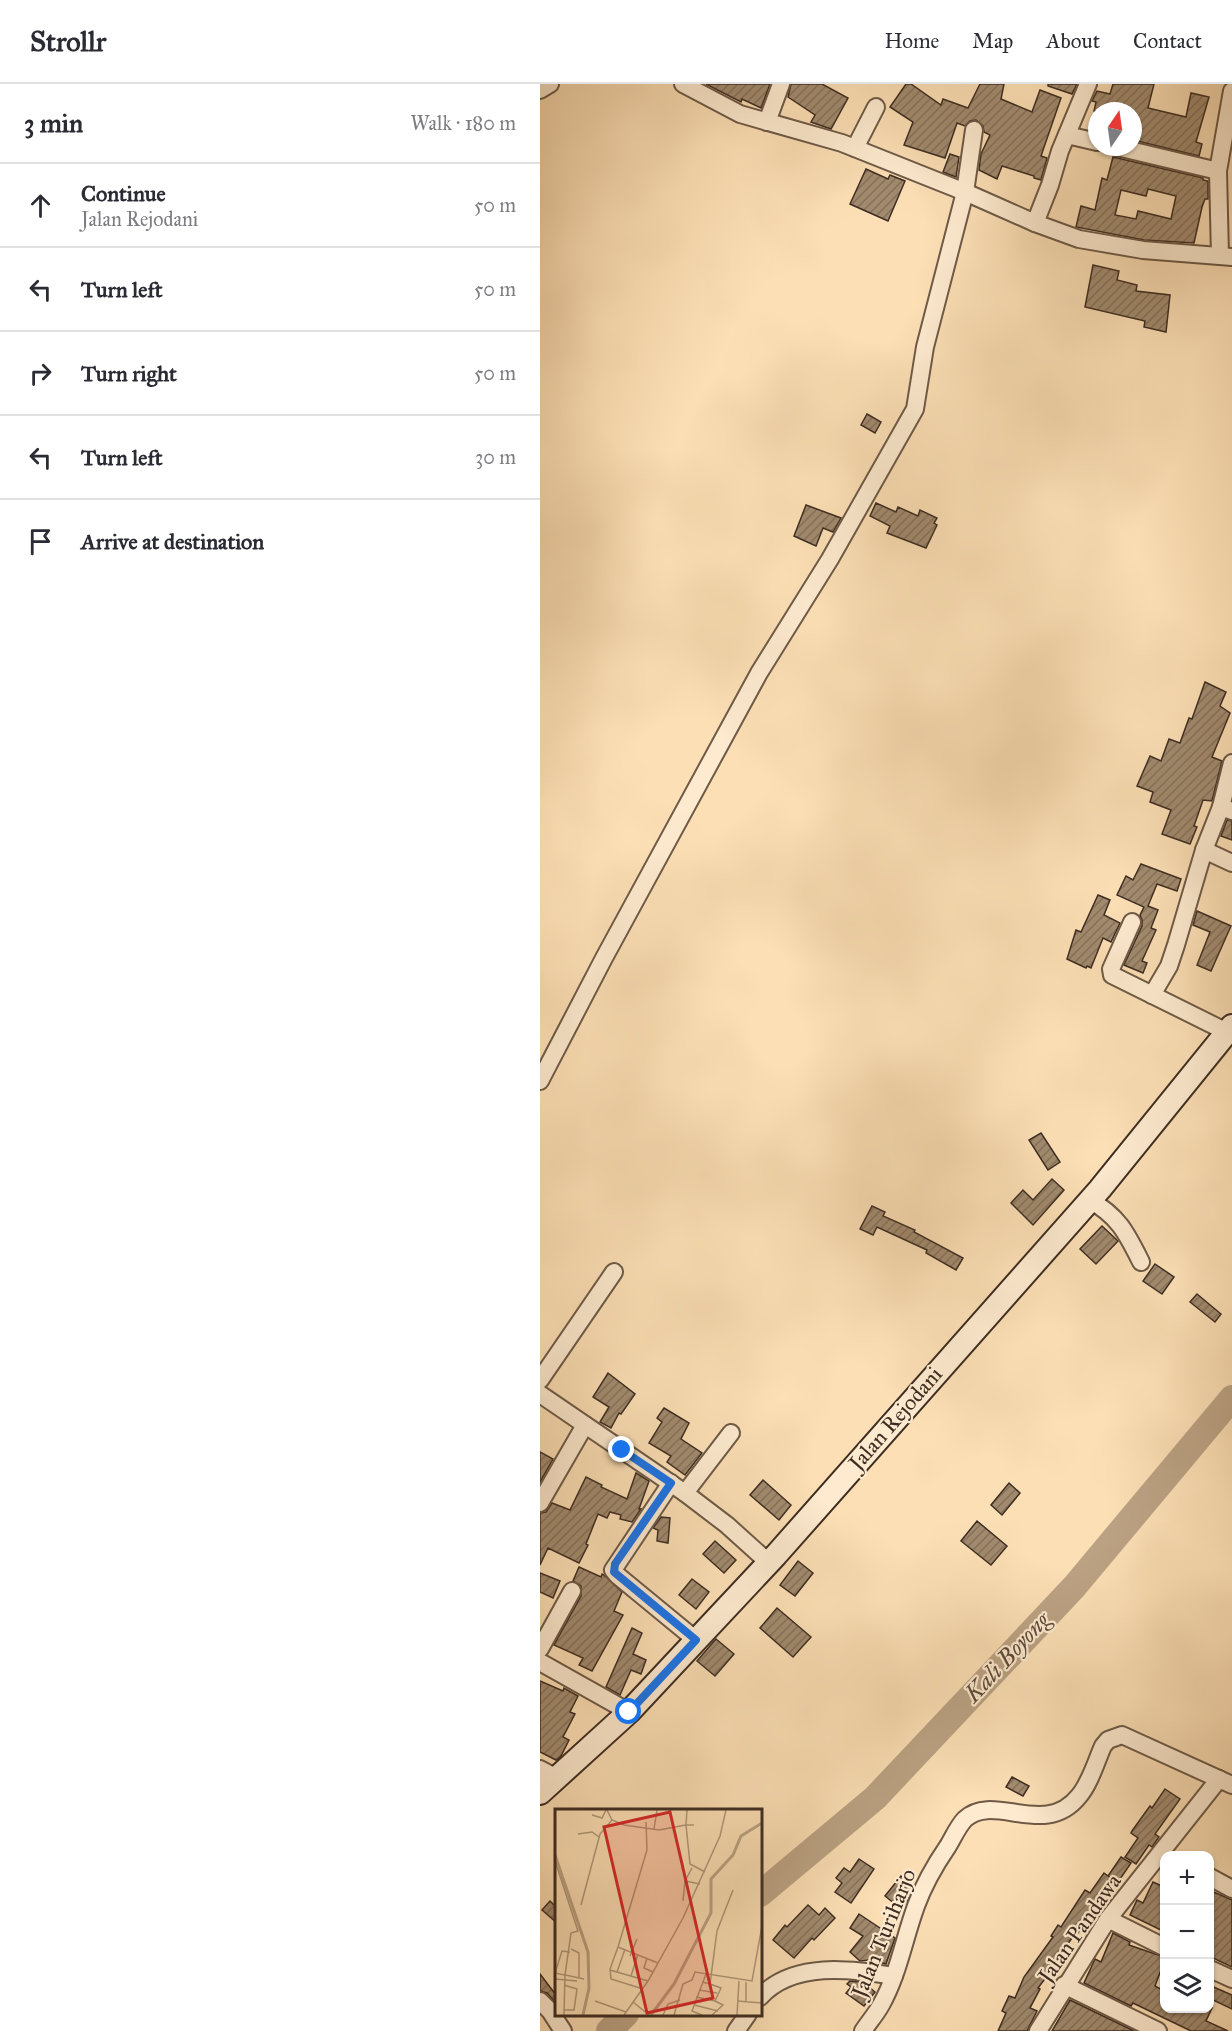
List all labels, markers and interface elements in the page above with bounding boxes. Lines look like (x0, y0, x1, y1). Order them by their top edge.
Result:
text: Strollr (30, 24, 106, 59)
text: Home (884, 28, 939, 54)
text: Map (972, 28, 1013, 54)
text: About (1046, 28, 1100, 54)
text: Contact (1133, 28, 1202, 54)
north arrow (1088, 102, 1142, 156)
text: 3 min (24, 107, 83, 139)
text: Walk · 180 m (411, 111, 516, 135)
text: Continue (81, 180, 166, 207)
icon: ahead (24, 189, 57, 222)
text: 50 m (474, 193, 516, 217)
text: Jalan Rejodani (81, 207, 198, 231)
icon: left (24, 273, 57, 306)
text: Turn left (81, 276, 163, 303)
text: 50 m (474, 277, 516, 301)
icon: right (24, 357, 57, 390)
text: Turn right (81, 360, 177, 387)
text: 50 m (474, 361, 516, 385)
icon: left (24, 441, 57, 474)
text: Turn left (81, 444, 163, 471)
text: 30 m (475, 445, 516, 469)
icon: arrive (24, 525, 57, 558)
text: Arrive at destination (81, 528, 264, 555)
street label: Jalan Rejodani (842, 1361, 948, 1477)
route end (608, 1436, 634, 1462)
water label: Kali Boyong (957, 1604, 1058, 1709)
route start (615, 1698, 641, 1724)
inset map (555, 1809, 762, 2016)
map controls (1160, 1851, 1214, 2013)
button: + (1160, 1851, 1214, 1905)
street label: Jalan Turiharjo (845, 1865, 922, 2003)
street label: Jalan Pandawa (1031, 1868, 1127, 1990)
button: − (1160, 1905, 1214, 1959)
button: layers (1160, 1959, 1214, 2013)

